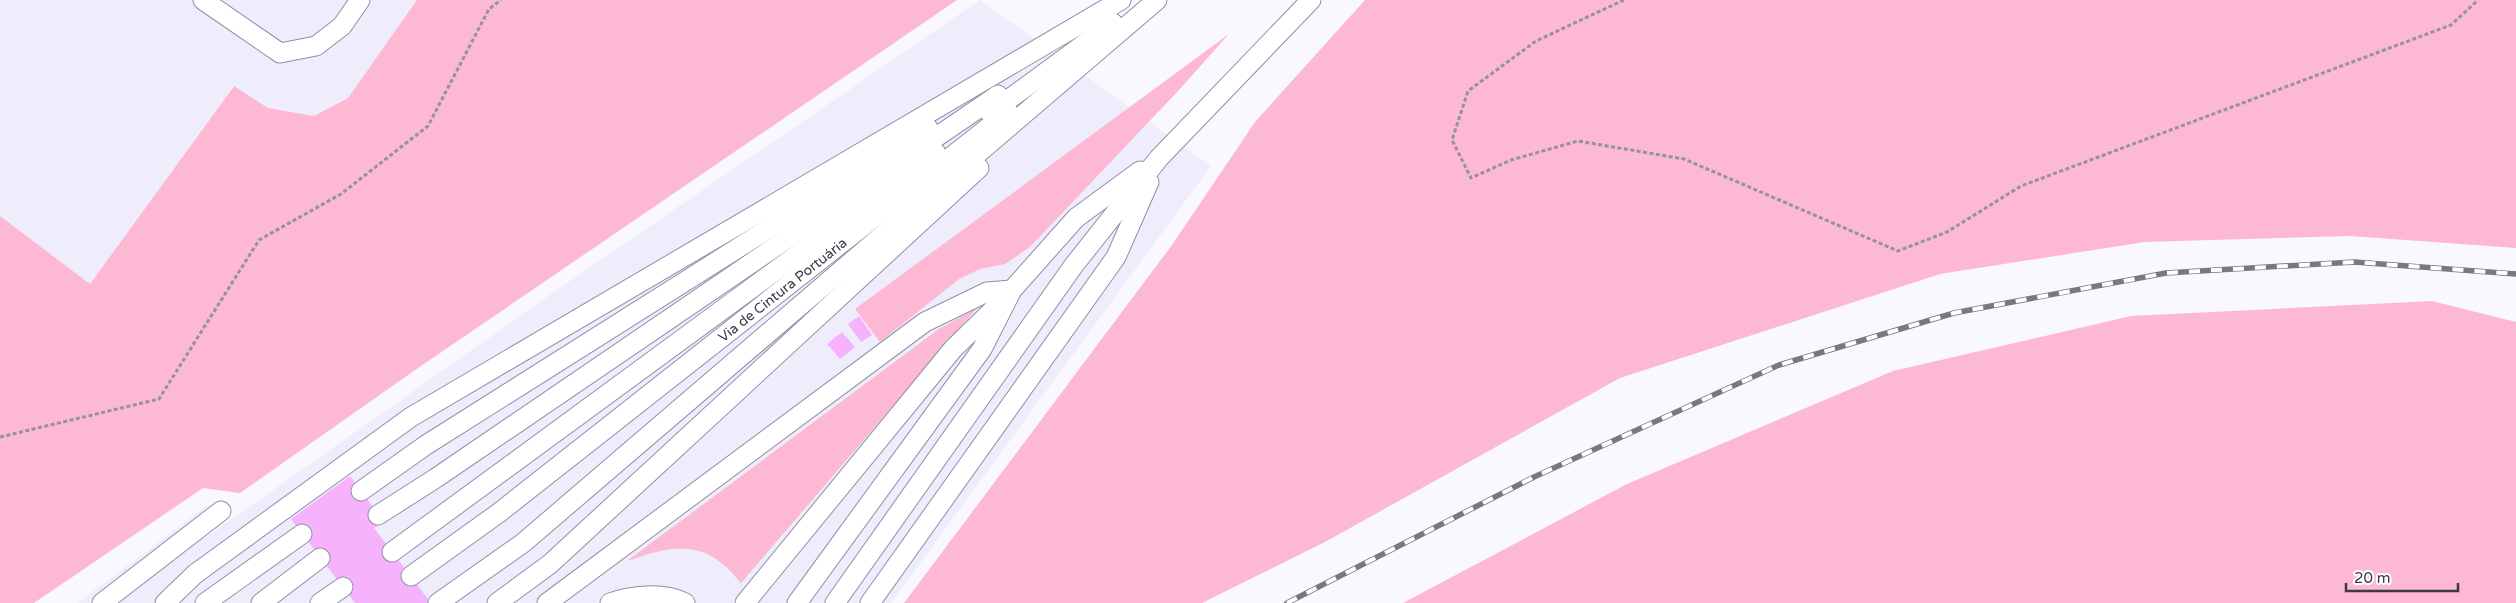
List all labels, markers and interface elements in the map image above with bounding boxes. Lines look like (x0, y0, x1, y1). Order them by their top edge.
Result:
street label: Via de Cintura Portuária (715, 234, 850, 346)
scale bar (2346, 560, 2458, 592)
text: 20 m (2354, 569, 2391, 587)

